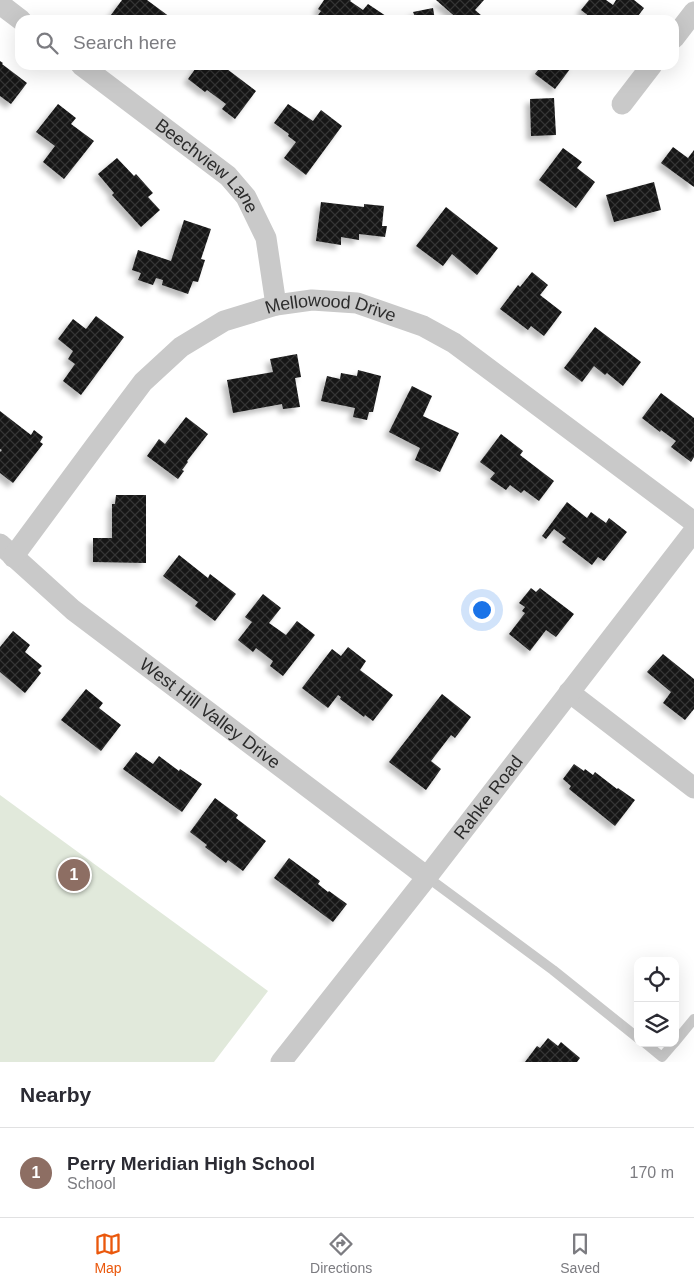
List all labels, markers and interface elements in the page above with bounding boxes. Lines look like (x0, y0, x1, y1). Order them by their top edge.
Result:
search box (15, 15, 679, 70)
icon: search (33, 29, 61, 57)
text: Search here (73, 32, 177, 53)
street label: Beechview Lane (152, 115, 262, 216)
street label: Mellowood Drive (263, 290, 399, 326)
your location (469, 597, 495, 623)
street label: West Hill Valley Drive (136, 654, 284, 773)
street label: Rahke Road (450, 752, 527, 843)
pin: 1 (58, 856, 90, 894)
map controls (634, 957, 679, 1047)
button: locate (634, 957, 679, 1002)
button: layers (634, 1002, 679, 1047)
text: Nearby (20, 1083, 91, 1106)
text: Perry Meridian High School (67, 1153, 315, 1174)
text: 1 (32, 1164, 40, 1181)
text: 170 m (630, 1164, 674, 1181)
text: School (67, 1175, 116, 1192)
tab: Map (94, 1230, 122, 1276)
tab: Directions (310, 1230, 372, 1276)
tab: Saved (560, 1230, 600, 1276)

